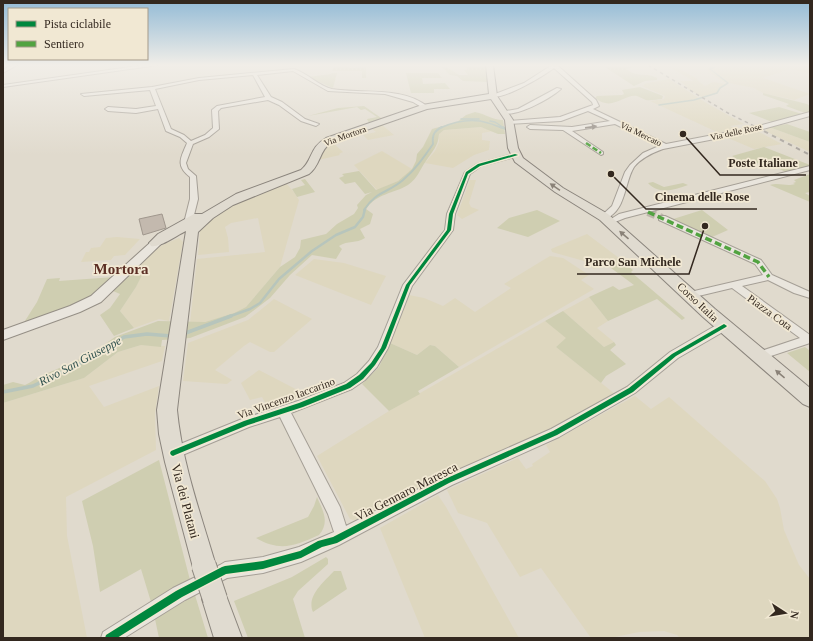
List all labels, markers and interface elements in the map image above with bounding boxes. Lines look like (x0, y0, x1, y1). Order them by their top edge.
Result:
legend (8, 8, 148, 60)
text: Pista ciclabile (44, 17, 111, 31)
text: Sentiero (44, 37, 84, 51)
street label: Via Mercato (619, 120, 664, 149)
street label: Via delle Rose (709, 122, 763, 142)
street label: Via Mortora (323, 124, 367, 148)
one-way arrow (585, 124, 597, 130)
callout: Poste Italiane (720, 151, 806, 175)
text: Poste Italiane (728, 156, 799, 170)
one-way arrow (550, 183, 560, 191)
callout: Cinema delle Rose (646, 185, 757, 209)
text: Cinema delle Rose (655, 190, 750, 204)
one-way arrow (618, 230, 629, 239)
callout: Parco San Michele (577, 250, 689, 274)
text: Parco San Michele (585, 255, 682, 269)
district label: Mortora (94, 261, 149, 277)
street label: Corso Italia (675, 280, 721, 324)
street label: Piazza Cota (745, 292, 795, 332)
water label: Rivo San Giuseppe (36, 333, 124, 389)
one-way arrow (775, 370, 785, 379)
street label: Via Vincenzo Iaccarino (236, 375, 337, 421)
street label: Via Gennaro Maresca (352, 459, 460, 524)
street label: Via dei Platani (168, 462, 203, 540)
north arrow (765, 593, 805, 633)
text: N (788, 610, 801, 620)

